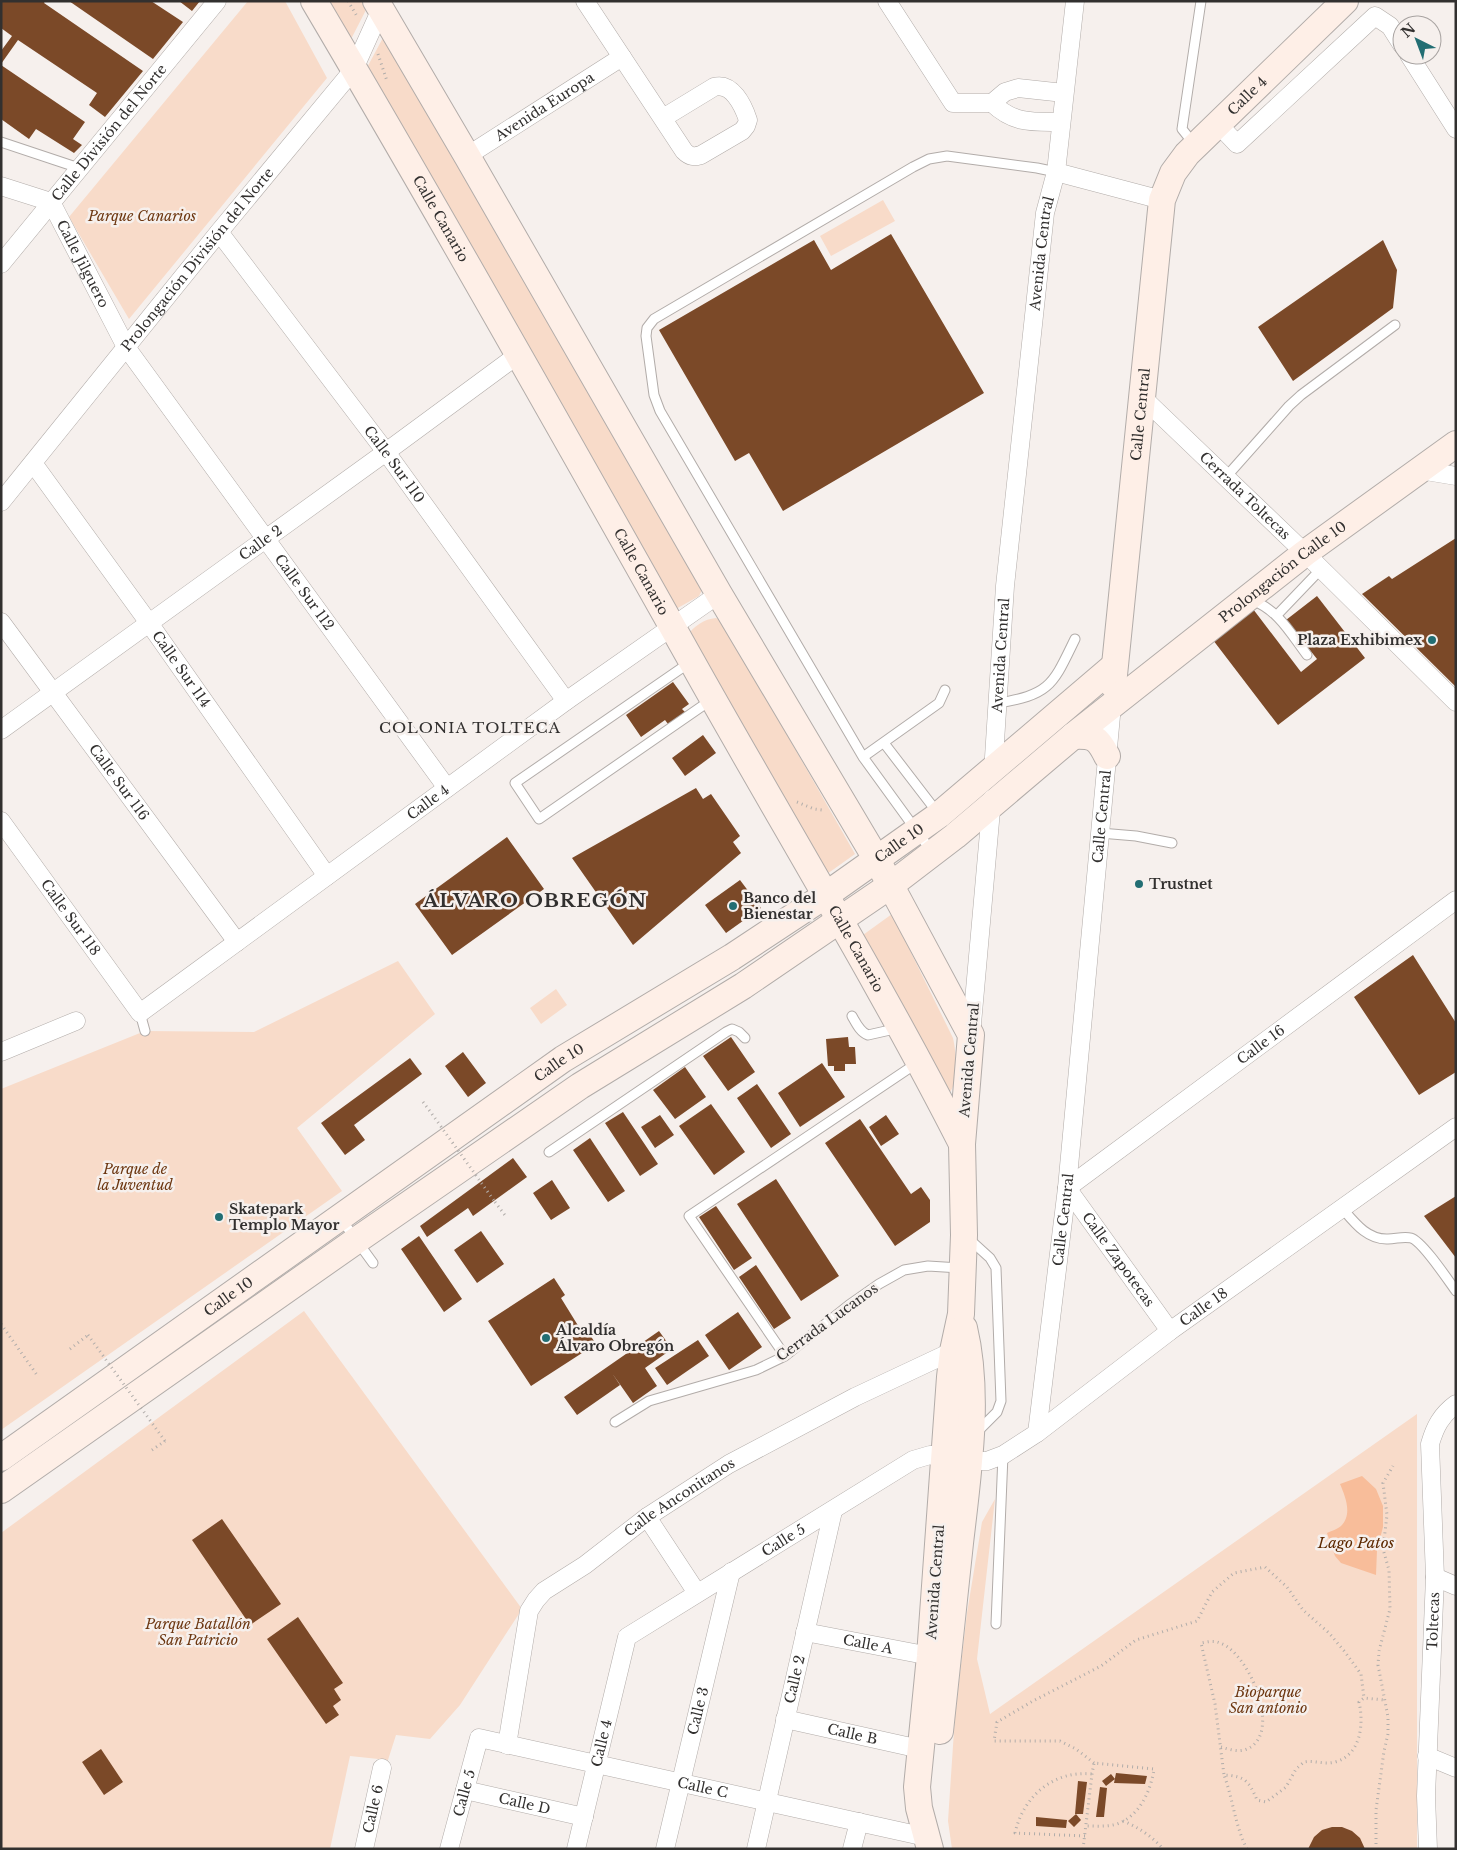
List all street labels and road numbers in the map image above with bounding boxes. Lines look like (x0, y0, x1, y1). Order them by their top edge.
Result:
street label: Calle División del Norte (47, 60, 170, 205)
street label: Avenida Europa (491, 68, 598, 145)
street label: Calle 4 (1224, 72, 1271, 119)
street label: Prolongación División del Norte (117, 164, 278, 355)
street label: Calle Canario (409, 172, 473, 265)
street label: Avenida Central (1025, 194, 1058, 312)
street label: Calle Jilguero (53, 217, 113, 311)
street label: Calle Central (1127, 367, 1154, 462)
street label: Calle Sur 110 (360, 422, 429, 506)
street label: Cerrada Toltecas (1196, 448, 1294, 543)
street label: Prolongación Calle 10 (1215, 517, 1350, 627)
street label: Calle 2 (235, 521, 285, 564)
street label: Calle Canario (610, 525, 673, 618)
street label: Calle Sur 112 (271, 550, 338, 634)
street label: Avenida Central (988, 597, 1013, 714)
street label: Calle Sur 114 (148, 627, 215, 711)
street label: Calle Sur 116 (85, 740, 153, 824)
street label: Calle Central (1088, 769, 1115, 864)
street label: Calle 4 (403, 781, 453, 824)
street label: Calle 10 (871, 819, 927, 867)
street label: Calle Sur 118 (37, 876, 104, 959)
street label: Calle Canario (824, 902, 888, 996)
street label: Avenida Central (955, 1002, 983, 1119)
street label: Calle 16 (1233, 1021, 1288, 1068)
street label: Calle 10 (531, 1039, 587, 1086)
street label: Calle Central (1049, 1172, 1077, 1267)
street label: Calle Zapotecas (1078, 1209, 1159, 1310)
street label: Calle 10 (200, 1273, 257, 1320)
street label: Cerrada Lucanos (773, 1279, 881, 1365)
street label: Calle 18 (1176, 1284, 1231, 1330)
street label: Calle Anconitanos (620, 1454, 738, 1540)
street label: Calle 5 (758, 1520, 809, 1561)
street label: Avenida Central (922, 1524, 948, 1641)
street label: Toltecas (1423, 1592, 1443, 1651)
street label: Calle A (841, 1630, 894, 1658)
street label: Calle 2 (780, 1654, 809, 1705)
street label: Calle 3 (684, 1685, 712, 1737)
street label: Calle 4 (587, 1717, 616, 1769)
street label: Calle B (826, 1720, 879, 1748)
street label: Calle 5 (449, 1767, 479, 1819)
street label: Calle C (676, 1773, 730, 1802)
street label: Calle 6 (359, 1783, 387, 1835)
street label: Calle D (497, 1789, 552, 1818)

